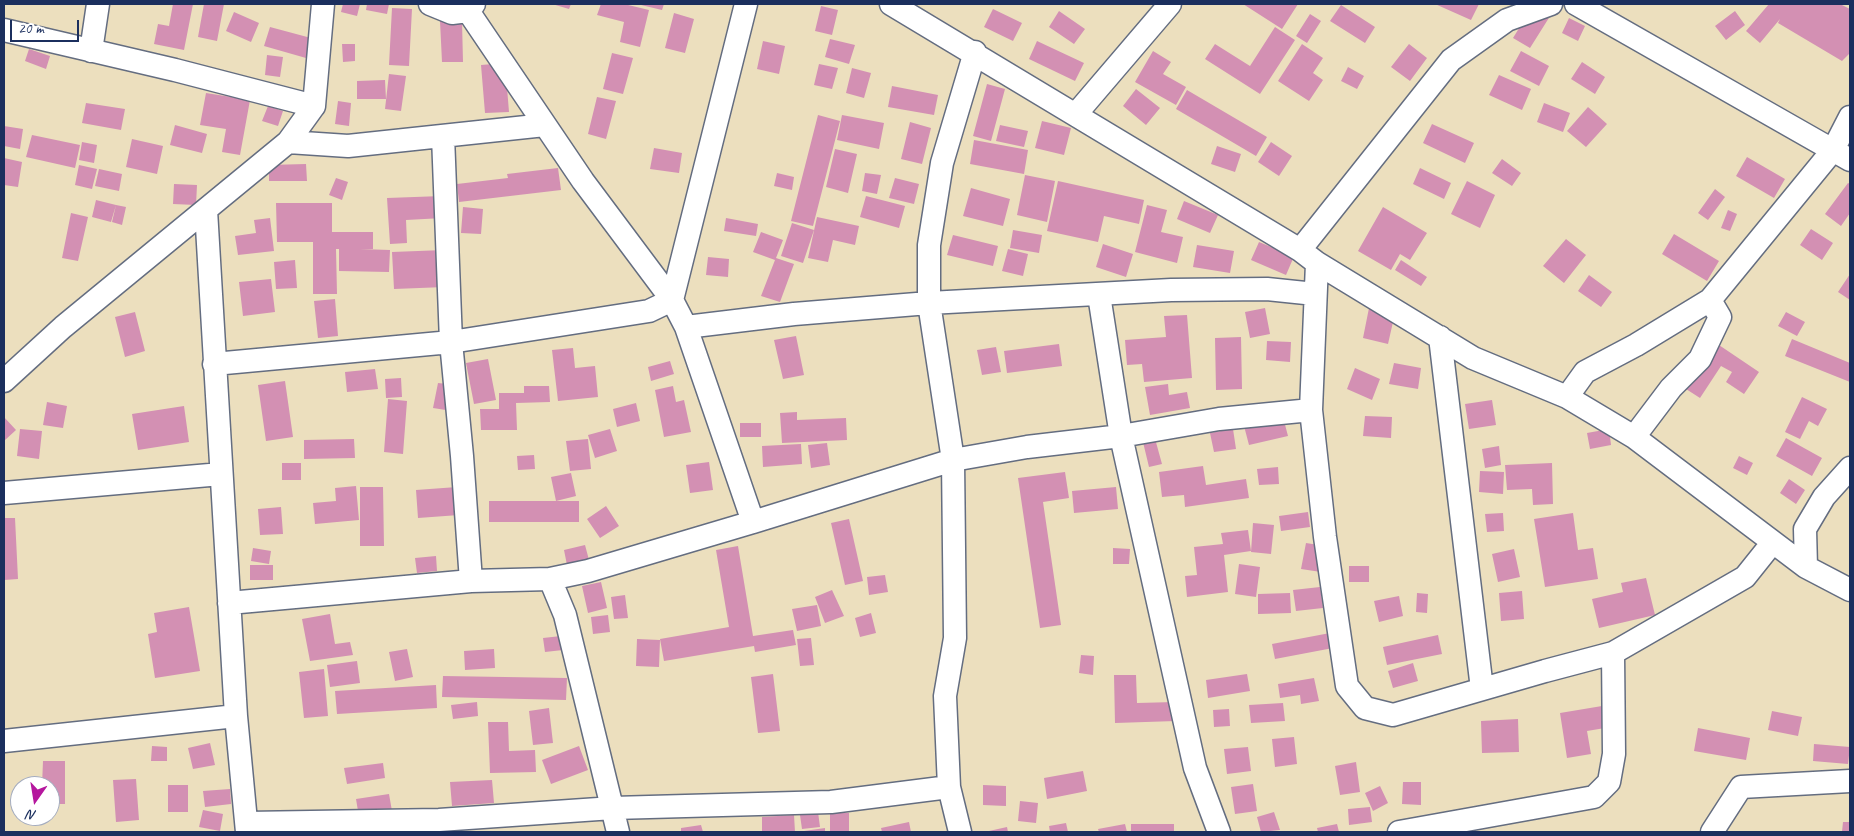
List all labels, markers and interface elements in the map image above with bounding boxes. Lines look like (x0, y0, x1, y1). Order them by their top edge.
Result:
scale bar (12, 10, 81, 42)
text: 20 m (18, 19, 44, 38)
north arrow (10, 776, 60, 826)
text: N (26, 806, 38, 824)

